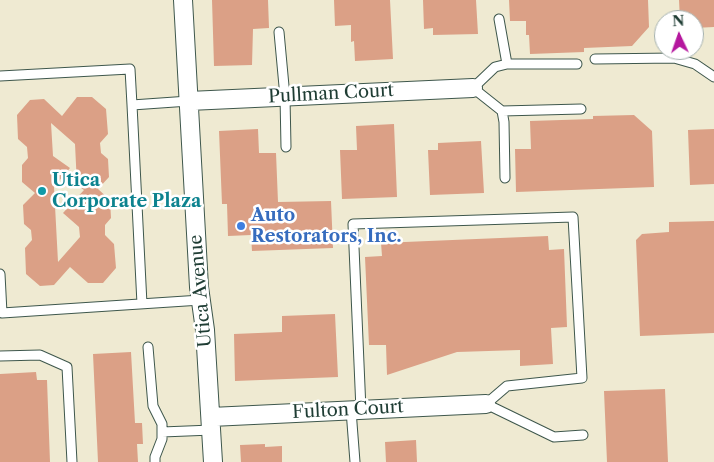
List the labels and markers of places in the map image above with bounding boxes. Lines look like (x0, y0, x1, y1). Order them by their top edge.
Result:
place label: Utica Corporate Plaza (52, 170, 201, 212)
marker: Utica Corporate Plaza (36, 185, 48, 197)
place label: Auto Restorators, Inc. (251, 205, 402, 248)
marker: Auto Restorators, Inc. (235, 220, 247, 232)

